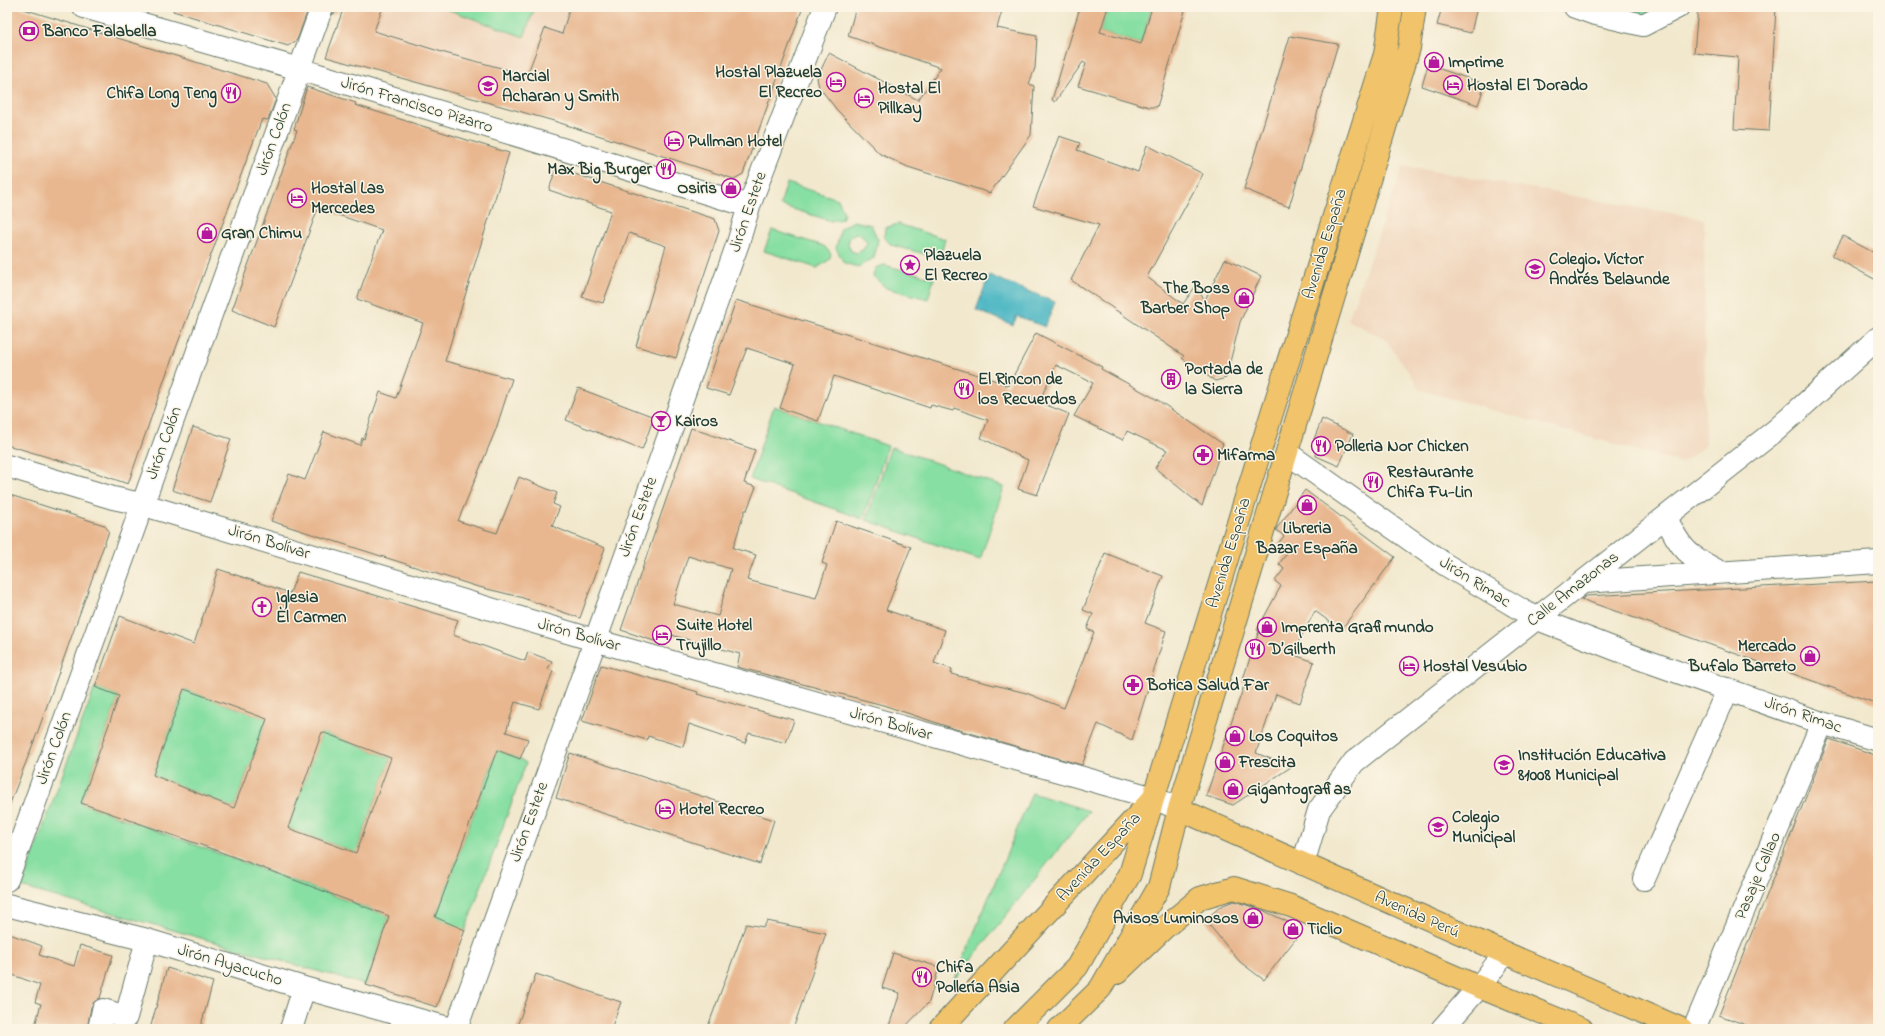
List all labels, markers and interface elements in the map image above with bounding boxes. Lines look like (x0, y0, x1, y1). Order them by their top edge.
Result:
place label: Banco Falabella (42, 19, 156, 44)
bank icon: Banco Falabella (18, 20, 40, 42)
place label: Imprime (1448, 50, 1505, 75)
shop icon: Imprime (1423, 51, 1445, 73)
place label: Hostal Plazuela El Recreo (715, 60, 822, 105)
place label: Marcial Acharan y Smith (502, 64, 619, 111)
street label: Jirón Francisco Pizarro (338, 70, 496, 140)
hotel icon: Hostal Plazuela El Recreo (825, 71, 847, 93)
place label: Hostal El Dorado (1467, 73, 1588, 98)
hotel icon: Hostal El Dorado (1442, 74, 1464, 96)
school or university icon: Marcial Acharan y Smith (477, 75, 499, 97)
place label: Hostal El Pillkay (878, 76, 941, 123)
place label: Chifa Long Teng (106, 81, 217, 108)
restaurant icon: Chifa Long Teng (220, 82, 242, 104)
hotel icon: Hostal El Pillkay (853, 87, 875, 109)
street label: Jirón Colón (249, 99, 299, 179)
place label: Pullman Hotel (688, 129, 782, 154)
hotel icon: Pullman Hotel (663, 130, 685, 152)
place label: Max Big Burger (547, 157, 653, 184)
restaurant icon: Max Big Burger (655, 158, 677, 180)
street label: Jirón Estete (723, 168, 774, 256)
place label: Hostal Las Mercedes (311, 176, 385, 221)
place label: Osiris (677, 176, 717, 201)
shop icon: Osiris (720, 177, 742, 199)
street label: Avenida España (1296, 186, 1354, 302)
hotel icon: Hostal Las Mercedes (286, 187, 308, 209)
place label: Gran Chimu (221, 221, 302, 246)
shop icon: Gran Chimu (196, 222, 218, 244)
place label: Plazuela El Recreo (924, 243, 988, 288)
place label: Colegio. Víctor Andrés Belaunde (1549, 247, 1671, 292)
place icon: Plazuela El Recreo (899, 254, 921, 276)
school or university icon: Colegio. Víctor Andrés Belaunde (1524, 258, 1546, 280)
place label: The Boss Barber Shop (1140, 276, 1230, 321)
shop icon: The Boss Barber Shop (1233, 287, 1255, 309)
place label: Portada de la Sierra (1185, 357, 1264, 402)
place label: El Rincon de los Recuerdos (978, 367, 1077, 412)
building icon: Portada de la Sierra (1160, 368, 1182, 390)
restaurant icon: El Rincon de los Recuerdos (953, 378, 975, 400)
street label: Jirón Colón (139, 403, 189, 483)
place label: Kairos (675, 409, 719, 434)
bar icon: Kairos (650, 410, 672, 432)
place label: Polleria Nor Chicken (1335, 434, 1469, 459)
restaurant icon: Polleria Nor Chicken (1310, 435, 1332, 457)
place label: Mifarma (1217, 443, 1275, 468)
pharmacy icon: Mifarma (1192, 444, 1214, 466)
place label: Restaurante Chifa Fu-Lin (1387, 460, 1475, 505)
restaurant icon: Restaurante Chifa Fu-Lin (1362, 471, 1384, 493)
street label: Jirón Estete (612, 473, 664, 561)
shop icon: Libreria Bazar España (1296, 494, 1318, 516)
street label: Avenida España (1200, 495, 1258, 611)
place label: Libreria Bazar España (1255, 516, 1358, 561)
street label: Jirón Bolívar (225, 518, 314, 567)
street label: Calle Amazonas (1522, 545, 1624, 633)
street label: Jirón Rimac (1434, 550, 1516, 614)
place label: Iglesia El Carmen (276, 585, 347, 630)
church icon: Iglesia El Carmen (251, 596, 273, 618)
street label: Jirón Bolívar (535, 611, 624, 659)
place label: Suite Hotel Trujillo (676, 613, 752, 658)
place label: Imprenta Grafimundo (1281, 615, 1434, 640)
shop icon: Imprenta Grafimundo (1256, 616, 1278, 638)
hotel icon: Suite Hotel Trujillo (651, 624, 673, 646)
place label: Mercado Bufalo Barreto (1688, 634, 1796, 679)
place label: D’Gilberth (1268, 637, 1335, 662)
restaurant icon: D’Gilberth (1244, 638, 1266, 660)
shop icon: Mercado Bufalo Barreto (1799, 645, 1821, 667)
place label: Hostal Vesubio (1423, 654, 1527, 679)
hotel icon: Hostal Vesubio (1398, 655, 1420, 677)
place label: Botica Salud Far (1146, 673, 1270, 698)
pharmacy icon: Botica Salud Far (1122, 674, 1144, 696)
street label: Jirón Rimac (1761, 690, 1846, 740)
street label: Jirón Bolívar (847, 700, 936, 748)
street label: Jirón Colón (29, 708, 79, 788)
place label: Los Coquitos (1249, 724, 1339, 749)
shop icon: Los Coquitos (1224, 725, 1246, 747)
place label: Institución Educativa 81008 Municipal (1517, 743, 1666, 788)
place label: Frescita (1238, 750, 1296, 775)
shop icon: Frescita (1214, 751, 1236, 773)
school or university icon: Institución Educativa 81008 Municipal (1493, 754, 1515, 776)
place label: Gigantografias (1247, 777, 1352, 804)
street label: Jirón Estete (503, 778, 555, 866)
shop icon: Gigantografias (1222, 778, 1244, 800)
place label: Hotel Recreo (679, 797, 765, 822)
hotel icon: Hotel Recreo (654, 798, 676, 820)
place label: Colegio Municipal (1452, 805, 1515, 850)
street label: Avenida España (1051, 807, 1147, 907)
school or university icon: Colegio Municipal (1427, 816, 1449, 838)
street label: Pasaje Callao (1728, 828, 1788, 924)
street label: Avenida Perú (1370, 885, 1464, 945)
place label: Avisos Luminosos (1113, 906, 1239, 931)
shop icon: Avisos Luminosos (1242, 907, 1264, 929)
place label: Ticlio (1307, 917, 1342, 942)
shop icon: Ticlio (1282, 918, 1304, 940)
street label: Jirón Ayacucho (174, 937, 286, 994)
place label: Chifa Pollería Asia (936, 955, 1020, 1000)
restaurant icon: Chifa Pollería Asia (911, 966, 933, 988)

